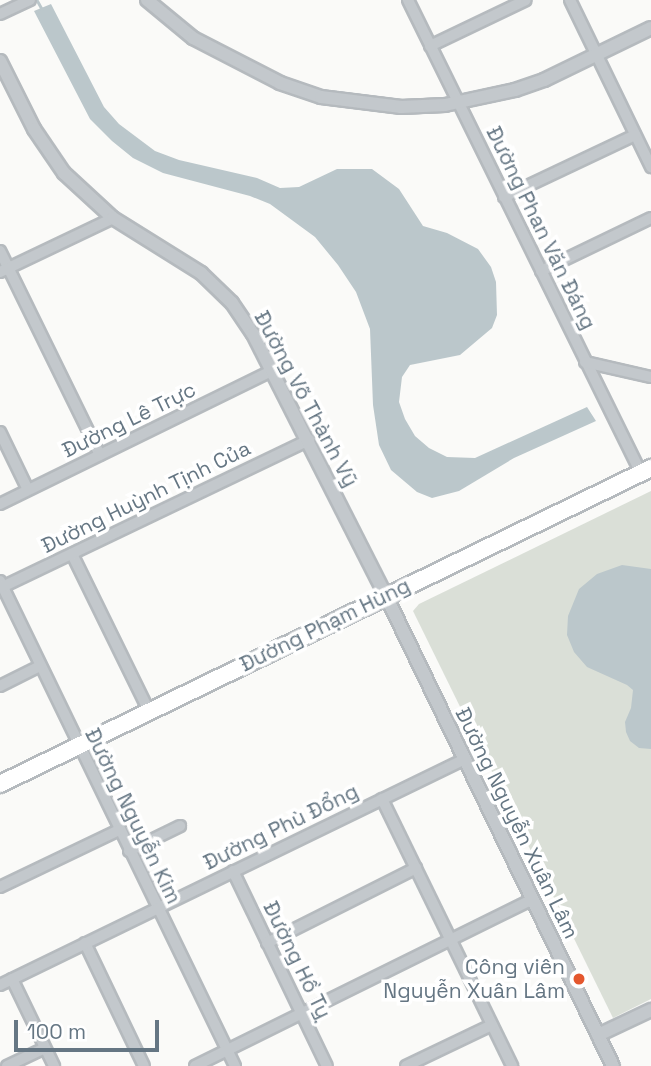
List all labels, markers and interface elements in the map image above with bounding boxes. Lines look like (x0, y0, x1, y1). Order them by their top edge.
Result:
street label: Đường Phan Văn Đáng (481, 122, 601, 334)
street label: Đường Võ Thành Vỹ (249, 306, 363, 492)
street label: Đường Lê Trực (58, 377, 200, 463)
street label: Đường Huỳnh Tịnh Của (37, 435, 255, 559)
street label: Đường Phạm Hùng (236, 573, 414, 677)
street label: Đường Nguyễn Xuân Lâm (450, 703, 584, 943)
street label: Đường Nguyễn Kim (80, 724, 186, 908)
street label: Đường Phù Đổng (199, 779, 363, 875)
street label: Đường Hồ Tỵ (258, 897, 336, 1023)
place label: Công viên Nguyễn Xuân Lâm (383, 954, 565, 1004)
marker: Công viên Nguyễn Xuân Lâm (571, 971, 587, 987)
scale bar (18, 1006, 163, 1050)
text: 100 m (27, 1018, 86, 1045)

